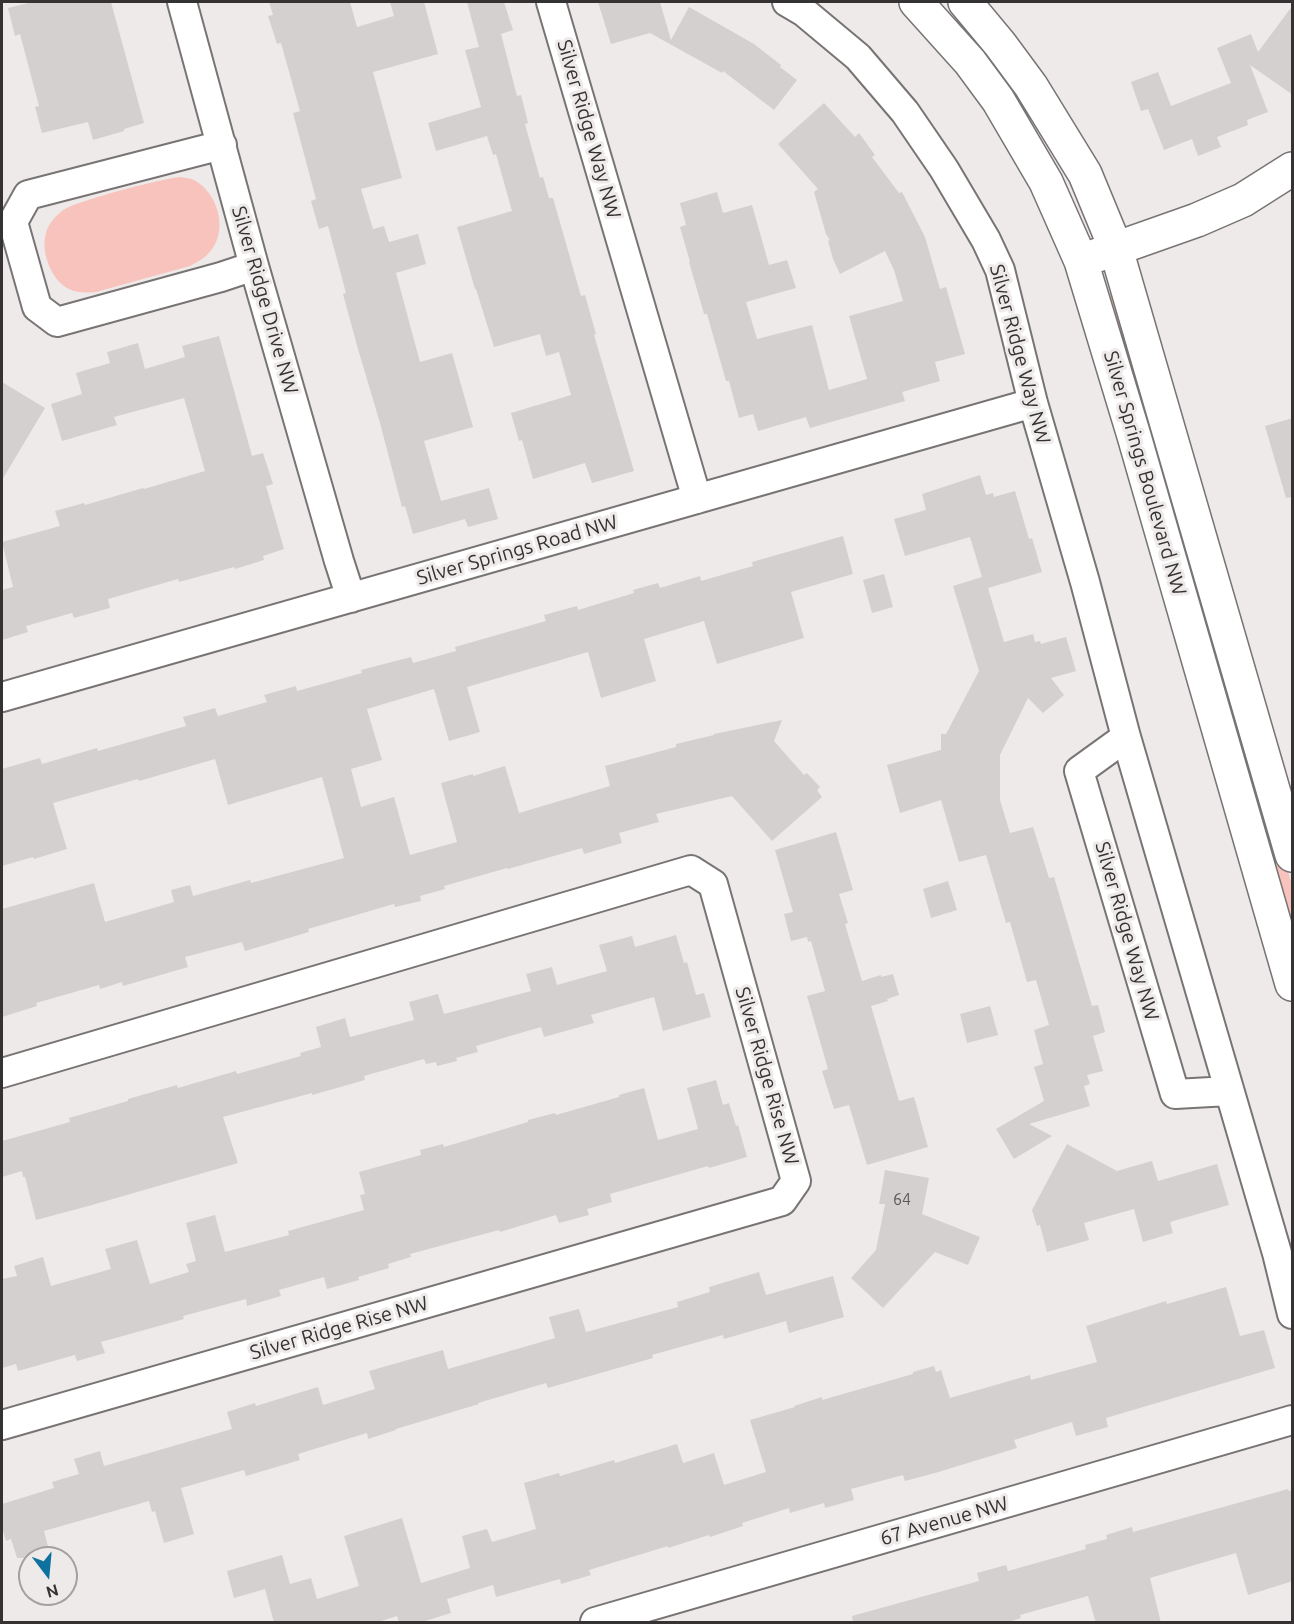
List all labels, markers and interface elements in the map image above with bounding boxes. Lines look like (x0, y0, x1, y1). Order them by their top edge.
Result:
street label: Silver Ridge Way NW (552, 37, 626, 221)
street label: Silver Ridge Drive NW (227, 203, 303, 397)
street label: Silver Ridge Way NW (984, 262, 1056, 446)
street label: Silver Springs Boulevard NW (1099, 348, 1191, 598)
street label: Silver Springs Road NW (414, 510, 620, 590)
street label: Silver Ridge Way NW (1090, 839, 1164, 1023)
street label: Silver Ridge Rise NW (730, 984, 804, 1168)
house number: 64 (893, 1190, 911, 1210)
street label: Silver Ridge Rise NW (247, 1291, 431, 1365)
street label: 67 Avenue NW (877, 1491, 1011, 1551)
north arrow (18, 1546, 78, 1606)
text: N (44, 1581, 61, 1602)

